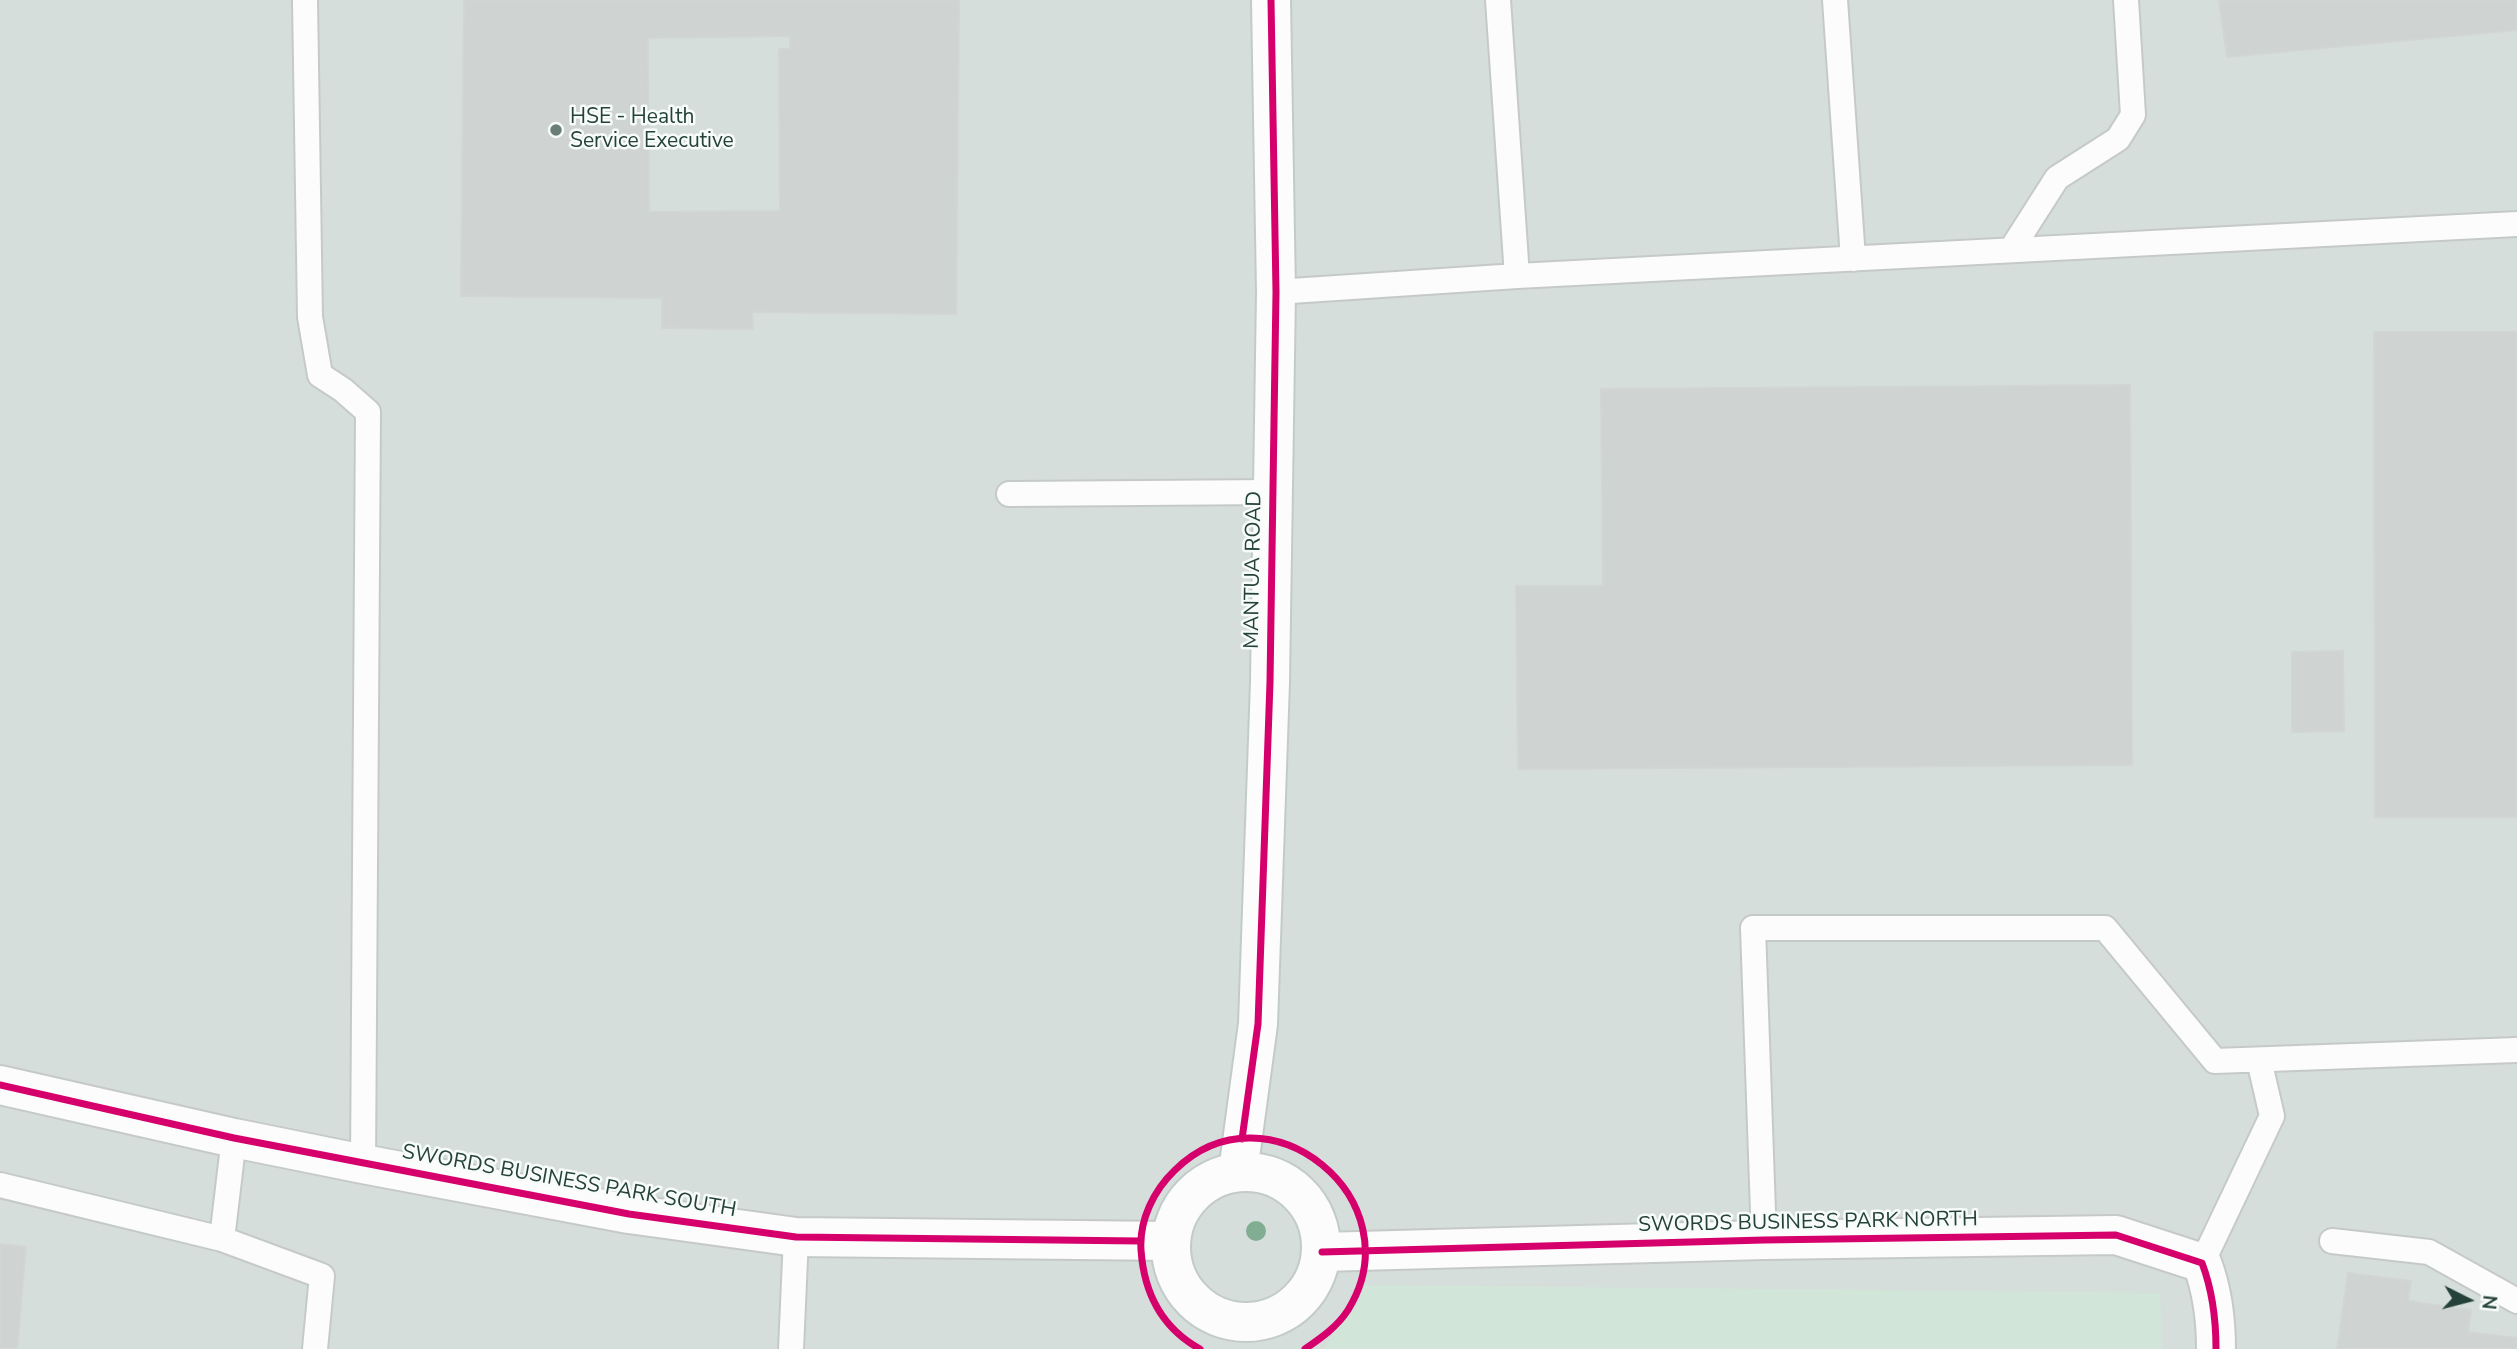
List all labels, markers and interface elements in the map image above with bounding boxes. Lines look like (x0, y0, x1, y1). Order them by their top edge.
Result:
place label: HSE - Health Service Executive (570, 105, 734, 155)
marker: HSE - Health Service Executive (548, 122, 564, 138)
street label: MANTUA ROAD (1240, 491, 1268, 649)
street label: SWORDS BUSINESS PARK SOUTH (400, 1140, 738, 1224)
street label: SWORDS BUSINESS PARK NORTH (1638, 1207, 1978, 1239)
north arrow (2433, 1265, 2503, 1335)
text: N (2475, 1294, 2503, 1311)

